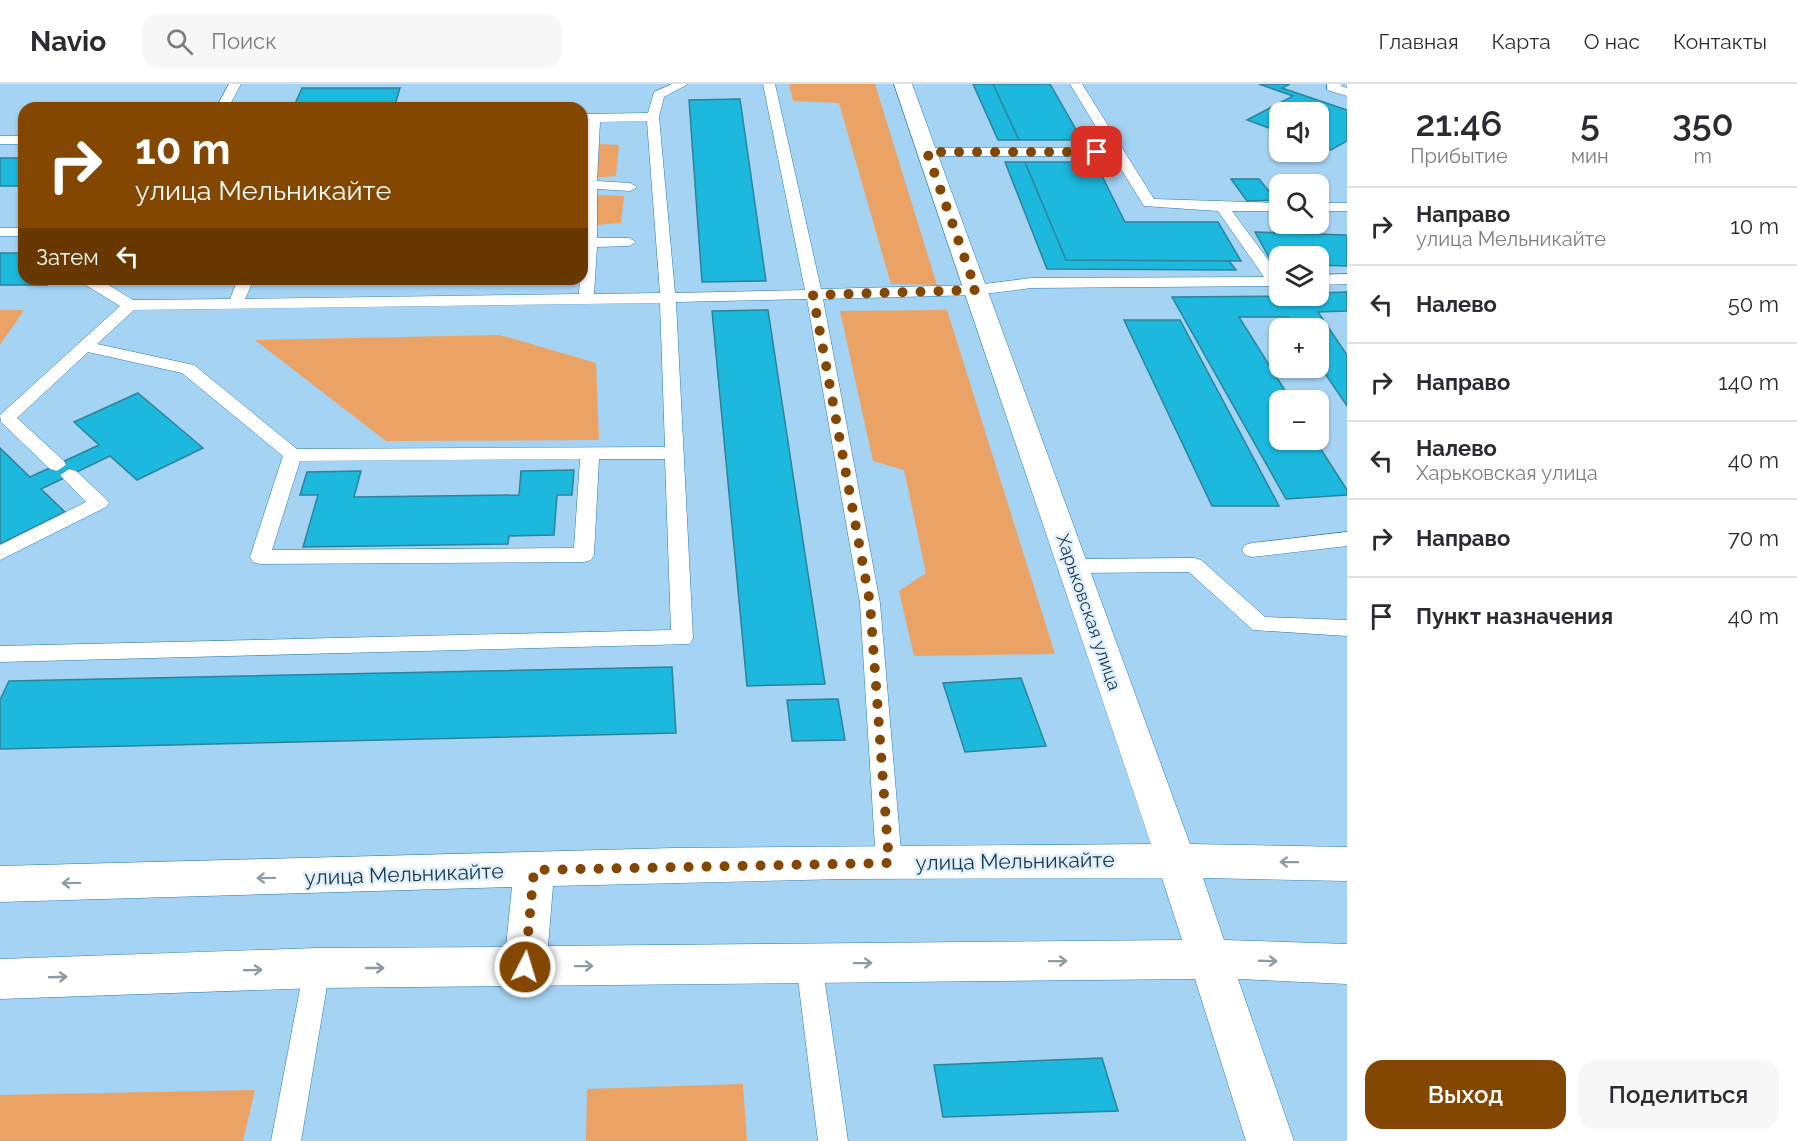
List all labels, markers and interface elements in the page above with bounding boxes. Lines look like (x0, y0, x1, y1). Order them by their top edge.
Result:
search box (142, 14, 562, 68)
text: Navio (30, 25, 106, 58)
icon: search (163, 25, 196, 58)
text: Поиск (211, 28, 277, 54)
text: Главная (1379, 29, 1459, 54)
text: Карта (1492, 29, 1551, 54)
text: О нас (1584, 29, 1640, 54)
text: Контакты (1673, 29, 1767, 54)
map controls (1269, 102, 1329, 450)
button: sound (1269, 102, 1329, 162)
text: 21:46 (1416, 102, 1502, 144)
text: 5 (1580, 102, 1600, 144)
text: 350 (1672, 102, 1734, 144)
text: 10 m (135, 125, 231, 174)
icon: right (36, 126, 114, 204)
pin (1071, 126, 1122, 177)
icon: arrive (1080, 135, 1113, 168)
text: Прибытие (1410, 144, 1508, 168)
text: мин (1571, 144, 1609, 168)
text: m (1694, 144, 1712, 168)
button: search (1269, 174, 1329, 234)
text: улица Мельникайте (135, 175, 391, 206)
text: Направо (1416, 201, 1510, 227)
icon: right (1365, 210, 1398, 243)
text: 10 m (1730, 213, 1779, 239)
text: улица Мельникайте (1416, 227, 1606, 251)
icon: left (111, 240, 144, 273)
text: Затем (36, 244, 99, 270)
button: layers (1269, 246, 1329, 306)
icon: left (1365, 288, 1398, 321)
text: Налево (1416, 291, 1497, 317)
text: 50 m (1728, 291, 1779, 317)
button: + (1269, 318, 1329, 378)
icon: right (1365, 366, 1398, 399)
text: Направо (1416, 369, 1510, 395)
text: 140 m (1718, 369, 1779, 395)
button: − (1269, 390, 1329, 450)
text: Налево (1416, 435, 1497, 461)
icon: left (1365, 444, 1398, 477)
text: 40 m (1728, 447, 1779, 473)
text: Харьковская улица (1416, 461, 1598, 485)
icon: right (1365, 522, 1398, 555)
text: Направо (1416, 525, 1510, 551)
text: 70 m (1728, 525, 1779, 551)
street label: Харьковская улица (1052, 531, 1126, 693)
icon: arrive (1365, 600, 1398, 633)
text: Пункт назначения (1416, 603, 1613, 629)
text: 40 m (1728, 603, 1779, 629)
street label: улица Мельникайте (915, 847, 1115, 875)
one-way arrow (1279, 856, 1299, 868)
street label: улица Мельникайте (304, 858, 504, 890)
one-way arrow (256, 872, 276, 883)
one-way arrow (61, 877, 81, 888)
position arrow (493, 935, 557, 999)
one-way arrow (1047, 955, 1067, 967)
one-way arrow (1257, 956, 1277, 967)
one-way arrow (852, 957, 872, 969)
one-way arrow (573, 960, 593, 972)
one-way arrow (365, 962, 385, 974)
one-way arrow (243, 965, 263, 976)
one-way arrow (48, 971, 68, 982)
button: Выход (1365, 1060, 1566, 1129)
button: Поделиться (1578, 1060, 1779, 1129)

